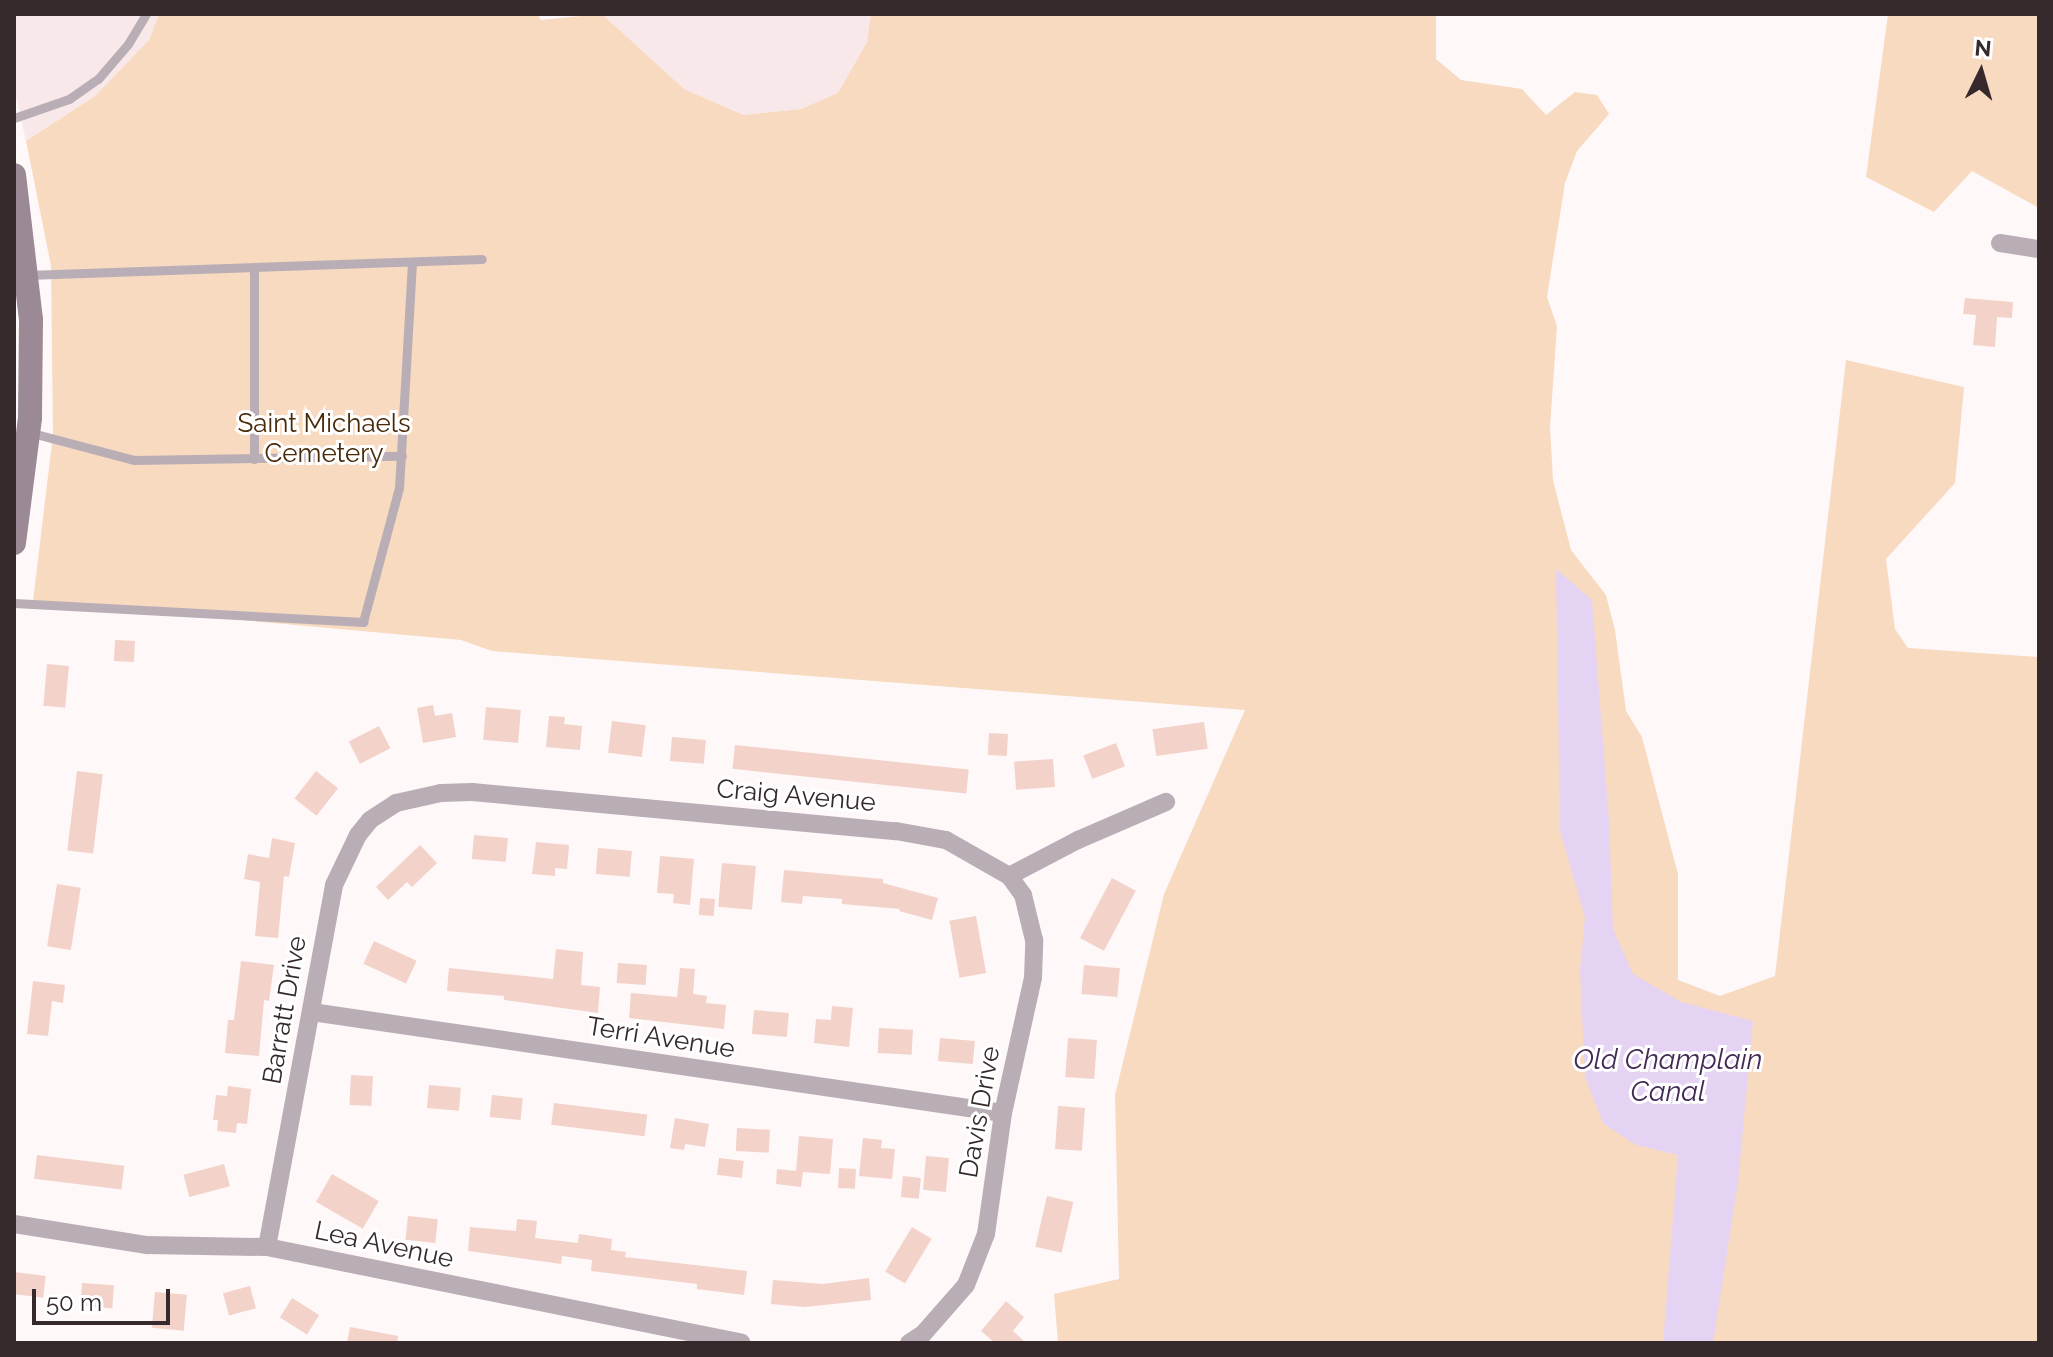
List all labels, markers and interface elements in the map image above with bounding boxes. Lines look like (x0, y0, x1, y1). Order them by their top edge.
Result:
north arrow (1941, 32, 2021, 112)
text: N (1974, 34, 1993, 62)
park label: Saint Michaels Cemetery (238, 408, 410, 470)
street label: Craig Avenue (715, 773, 877, 819)
street label: Barratt Drive (257, 934, 313, 1086)
street label: Terri Avenue (584, 1011, 738, 1065)
water label: Old Champlain Canal (1574, 1043, 1762, 1109)
street label: Davis Drive (953, 1044, 1007, 1180)
street label: Lea Avenue (311, 1215, 457, 1275)
scale bar (36, 1273, 174, 1323)
text: 50 m (46, 1288, 102, 1317)

